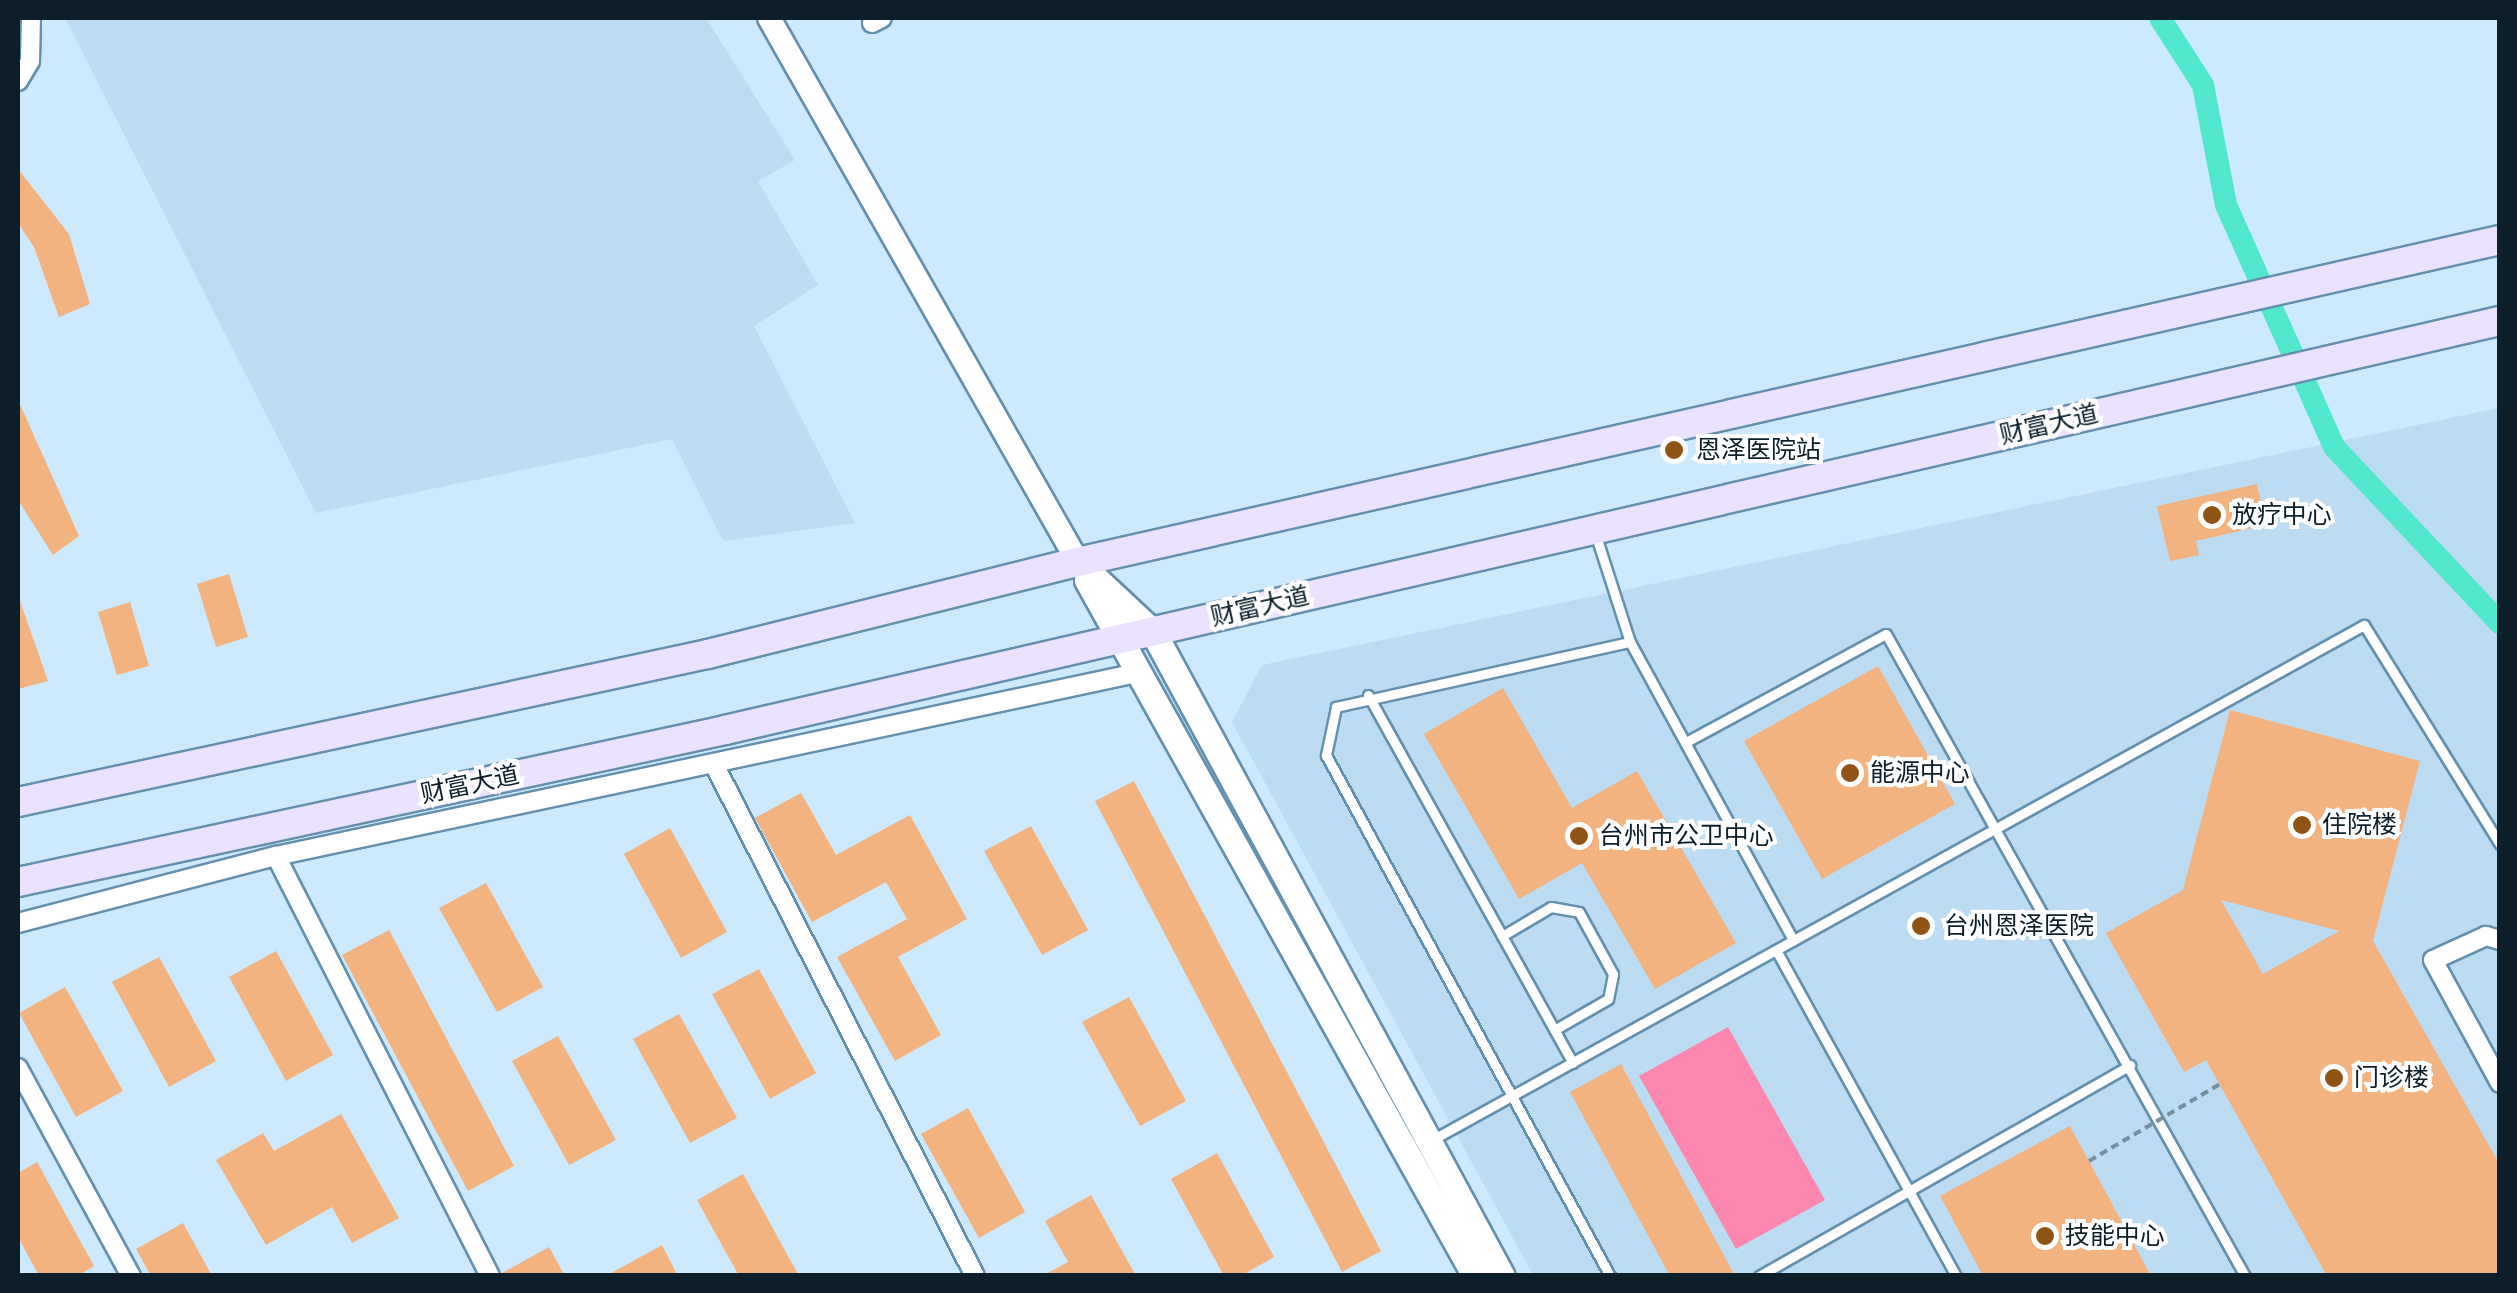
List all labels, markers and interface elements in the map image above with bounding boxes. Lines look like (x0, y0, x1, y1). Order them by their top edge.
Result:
street label: 财富大道 (1997, 399, 2101, 451)
place label: 恩泽医院站 (1696, 435, 1821, 465)
marker: 恩泽医院站 (1661, 437, 1687, 463)
place label: 放疗中心 (2232, 500, 2332, 530)
marker: 放疗中心 (2201, 504, 2223, 526)
street label: 财富大道 (1208, 581, 1312, 633)
place label: 能源中心 (1870, 758, 1970, 788)
street label: 财富大道 (418, 760, 522, 810)
marker: 能源中心 (1839, 762, 1861, 784)
place label: 住院楼 (2322, 810, 2397, 840)
marker: 住院楼 (2291, 814, 2313, 836)
place label: 台州市公卫中心 (1599, 821, 1774, 851)
marker: 台州市公卫中心 (1568, 825, 1590, 847)
place label: 台州恩泽医院 (1944, 911, 2094, 941)
marker: 台州恩泽医院 (1908, 913, 1934, 939)
place label: 门诊楼 (2354, 1063, 2429, 1093)
marker: 门诊楼 (2323, 1067, 2345, 1089)
place label: 技能中心 (2065, 1221, 2165, 1251)
marker: 技能中心 (2034, 1225, 2056, 1247)

